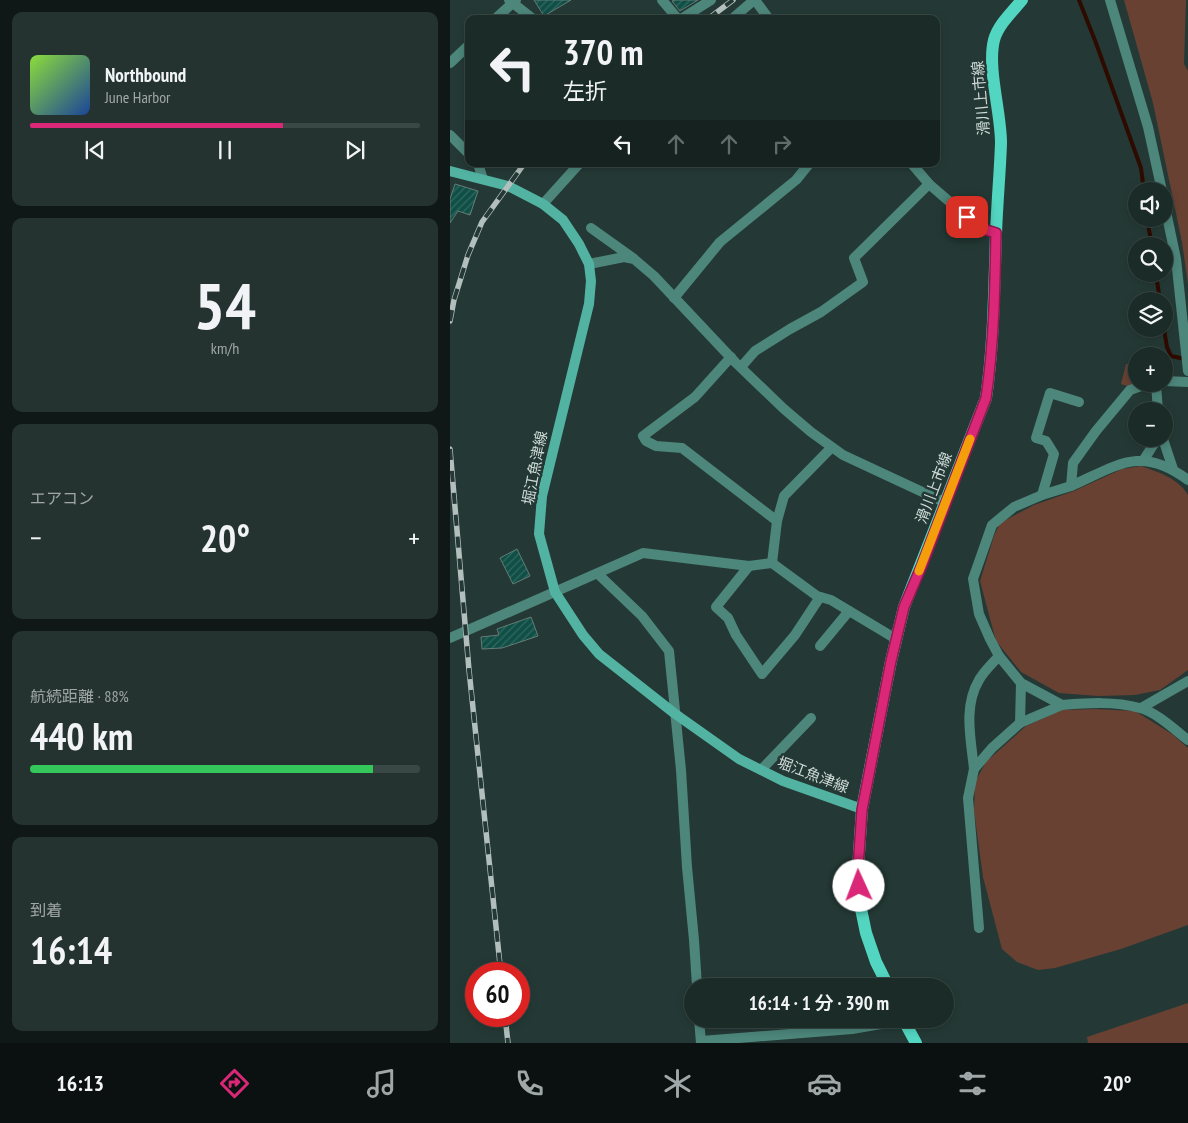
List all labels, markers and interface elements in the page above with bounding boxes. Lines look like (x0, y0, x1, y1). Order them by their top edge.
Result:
text: 370 m (563, 29, 644, 75)
icon: left (480, 35, 545, 100)
street label: 滑川上市線 (968, 60, 993, 136)
text: Northbound (105, 63, 186, 87)
text: 左折 (563, 77, 607, 105)
text: June Harbor (105, 87, 170, 107)
icon: left (609, 130, 637, 158)
icon: ahead (662, 130, 690, 158)
icon: ahead (715, 130, 743, 158)
icon: right (768, 130, 796, 158)
icon: previous (81, 136, 109, 164)
icon: pause (211, 136, 239, 164)
icon: next (341, 136, 369, 164)
map controls (1128, 182, 1173, 447)
button: sound (1128, 182, 1173, 227)
pin (946, 196, 988, 238)
icon: arrive (953, 203, 981, 231)
button: search (1128, 237, 1173, 282)
text: 54 (194, 263, 256, 347)
button: layers (1128, 292, 1173, 337)
text: km/h (211, 338, 239, 358)
button: + (1128, 347, 1173, 392)
button: − (1128, 402, 1173, 447)
street label: 堀江魚津線 (518, 429, 551, 507)
street label: 滑川上市線 (911, 449, 956, 526)
text: エアコン (30, 488, 94, 508)
text: 20° (200, 513, 250, 562)
text: − (30, 519, 42, 556)
text: + (408, 519, 420, 556)
text: 航続距離 · 88% (30, 686, 129, 706)
text: 440 km (30, 711, 133, 760)
street label: 堀江魚津線 (775, 752, 852, 797)
position arrow (832, 859, 884, 911)
text: 到着 (30, 900, 62, 920)
text: 16:14 (30, 925, 112, 974)
speed limit sign: 60 (465, 962, 530, 1027)
text: 16:14 · 1 分 · 390 m (749, 991, 889, 1015)
icon: directions (217, 1066, 252, 1101)
icon: music (364, 1066, 399, 1101)
icon: phone (512, 1066, 547, 1101)
icon: climate (660, 1066, 695, 1101)
icon: car (807, 1066, 842, 1101)
icon: filters (955, 1066, 990, 1101)
text: 16:13 (56, 1069, 104, 1097)
text: 20° (1103, 1069, 1132, 1097)

